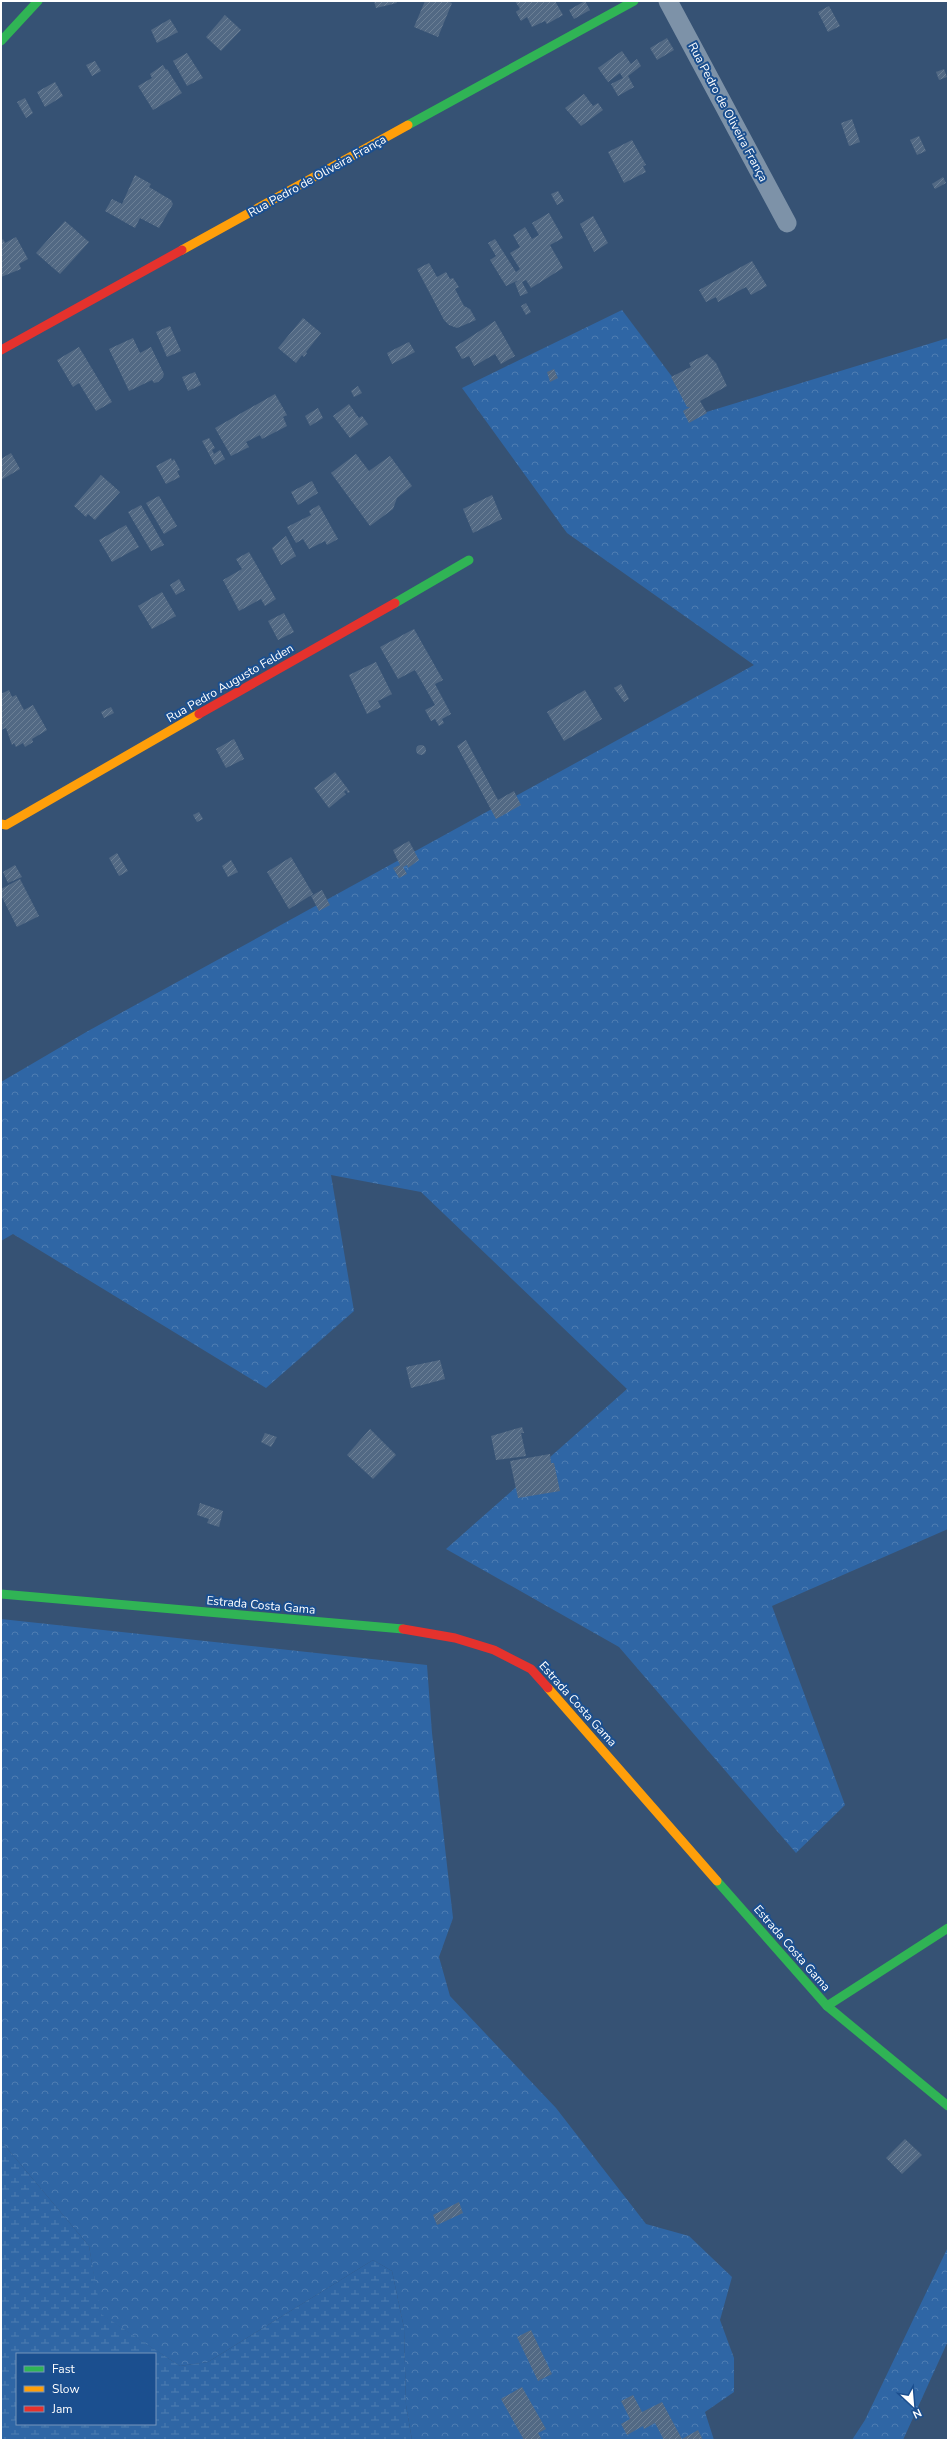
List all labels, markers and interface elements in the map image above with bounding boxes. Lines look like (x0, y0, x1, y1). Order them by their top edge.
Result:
street label: Rua Pedro de Oliveira França (684, 40, 772, 184)
street label: Rua Pedro de Oliveira França (245, 131, 389, 221)
street label: Rua Pedro Augusto Felden (164, 640, 296, 726)
street label: Estrada Costa Gama (206, 1592, 316, 1618)
street label: Estrada Costa Gama (536, 1658, 620, 1750)
street label: Estrada Costa Gama (750, 1902, 834, 1994)
legend (16, 2353, 156, 2425)
text: Fast (52, 2361, 75, 2377)
text: Slow (52, 2381, 80, 2397)
north arrow (893, 2385, 933, 2425)
text: Jam (51, 2401, 73, 2417)
text: N (910, 2405, 924, 2422)

